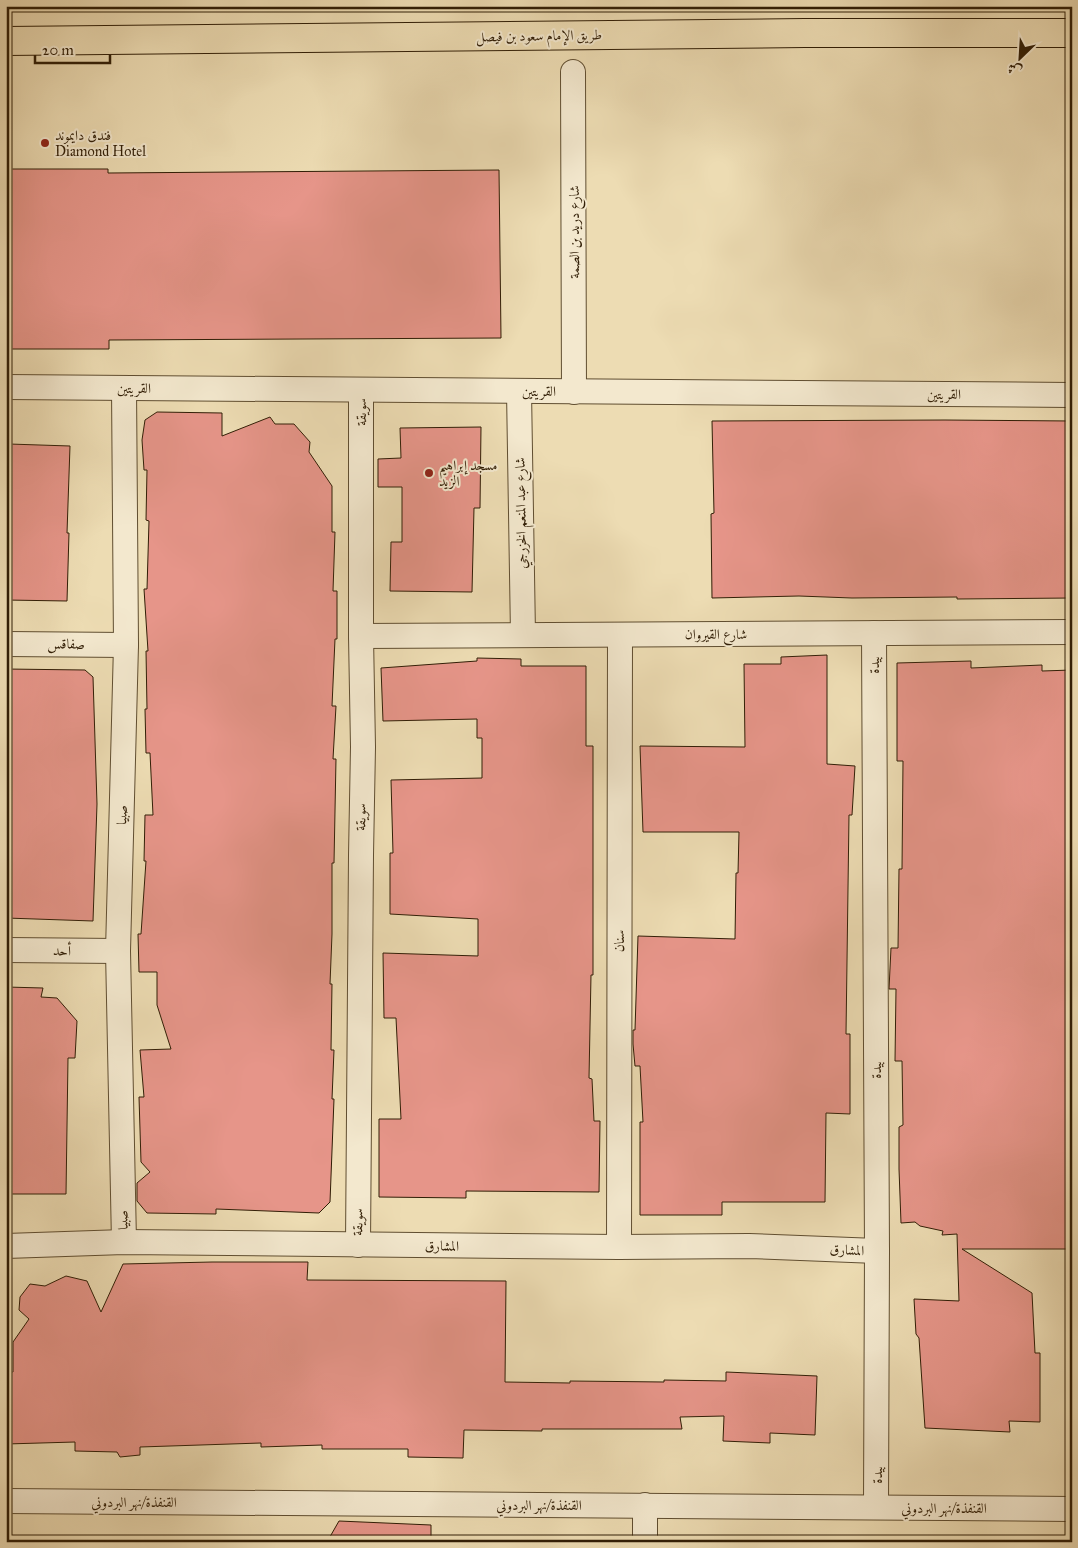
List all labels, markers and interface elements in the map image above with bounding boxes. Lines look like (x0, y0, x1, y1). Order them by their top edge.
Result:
street label: طريق الإمام سعود بن فيصل (476, 26, 602, 50)
scale bar (35, 32, 110, 64)
north arrow (996, 32, 1046, 82)
text: 20 m (42, 41, 74, 59)
text: ش (1005, 59, 1025, 80)
place label: فندق دايموند Diamond Hotel (55, 127, 146, 160)
marker: فندق دايموند Diamond Hotel (39, 137, 51, 149)
street label: شارع دريد بن الصمة (566, 185, 586, 279)
street label: القريتين (117, 380, 151, 397)
street label: القريتين (522, 383, 556, 400)
street label: القريتين (927, 386, 961, 403)
street label: سويقة (353, 398, 370, 426)
place label: مسجد إبراهيم الزيد (439, 457, 498, 490)
street label: شارع عبد المنعم الخزرجي (512, 457, 535, 569)
marker: مسجد إبراهيم الزيد (423, 467, 435, 479)
street label: شارع القيروان (685, 626, 747, 646)
street label: صفاقس (47, 635, 85, 654)
street label: بيدة (866, 656, 883, 674)
street label: سويقة (352, 803, 370, 831)
street label: صبيا (113, 805, 131, 825)
street label: سنان (611, 930, 628, 952)
street label: أحد (53, 940, 72, 960)
street label: بيدة (868, 1061, 885, 1079)
street label: سويقة (349, 1208, 367, 1236)
street label: صبيا (114, 1210, 132, 1230)
street label: المشارق (425, 1237, 459, 1255)
street label: المشارق (829, 1241, 865, 1259)
street label: بيدة (869, 1466, 886, 1484)
street label: القنفذة/نهر البردوني (91, 1494, 177, 1514)
street label: القنفذة/نهر البردوني (496, 1497, 582, 1517)
street label: القنفذة/نهر البردوني (901, 1500, 987, 1520)

